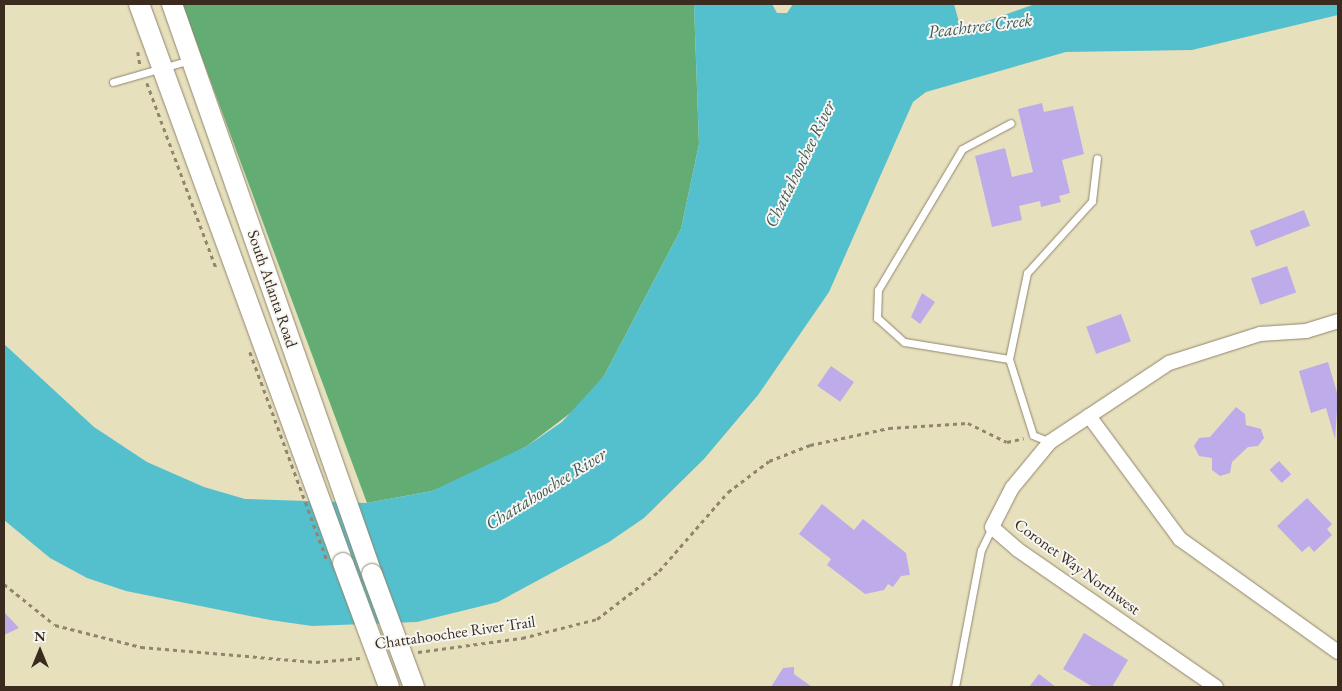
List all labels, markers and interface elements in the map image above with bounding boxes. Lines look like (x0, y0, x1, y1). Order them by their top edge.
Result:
water label: Peachtree Creek (926, 9, 1034, 43)
water label: Chattahoochee River (760, 97, 840, 231)
street label: South Atlanta Road (243, 228, 301, 350)
water label: Chattahoochee River (482, 443, 610, 535)
street label: Coronet Way Northwest (1010, 515, 1144, 619)
street label: Chattahoochee River Trail (373, 612, 537, 654)
north arrow (15, 626, 65, 676)
text: N (34, 627, 46, 645)

